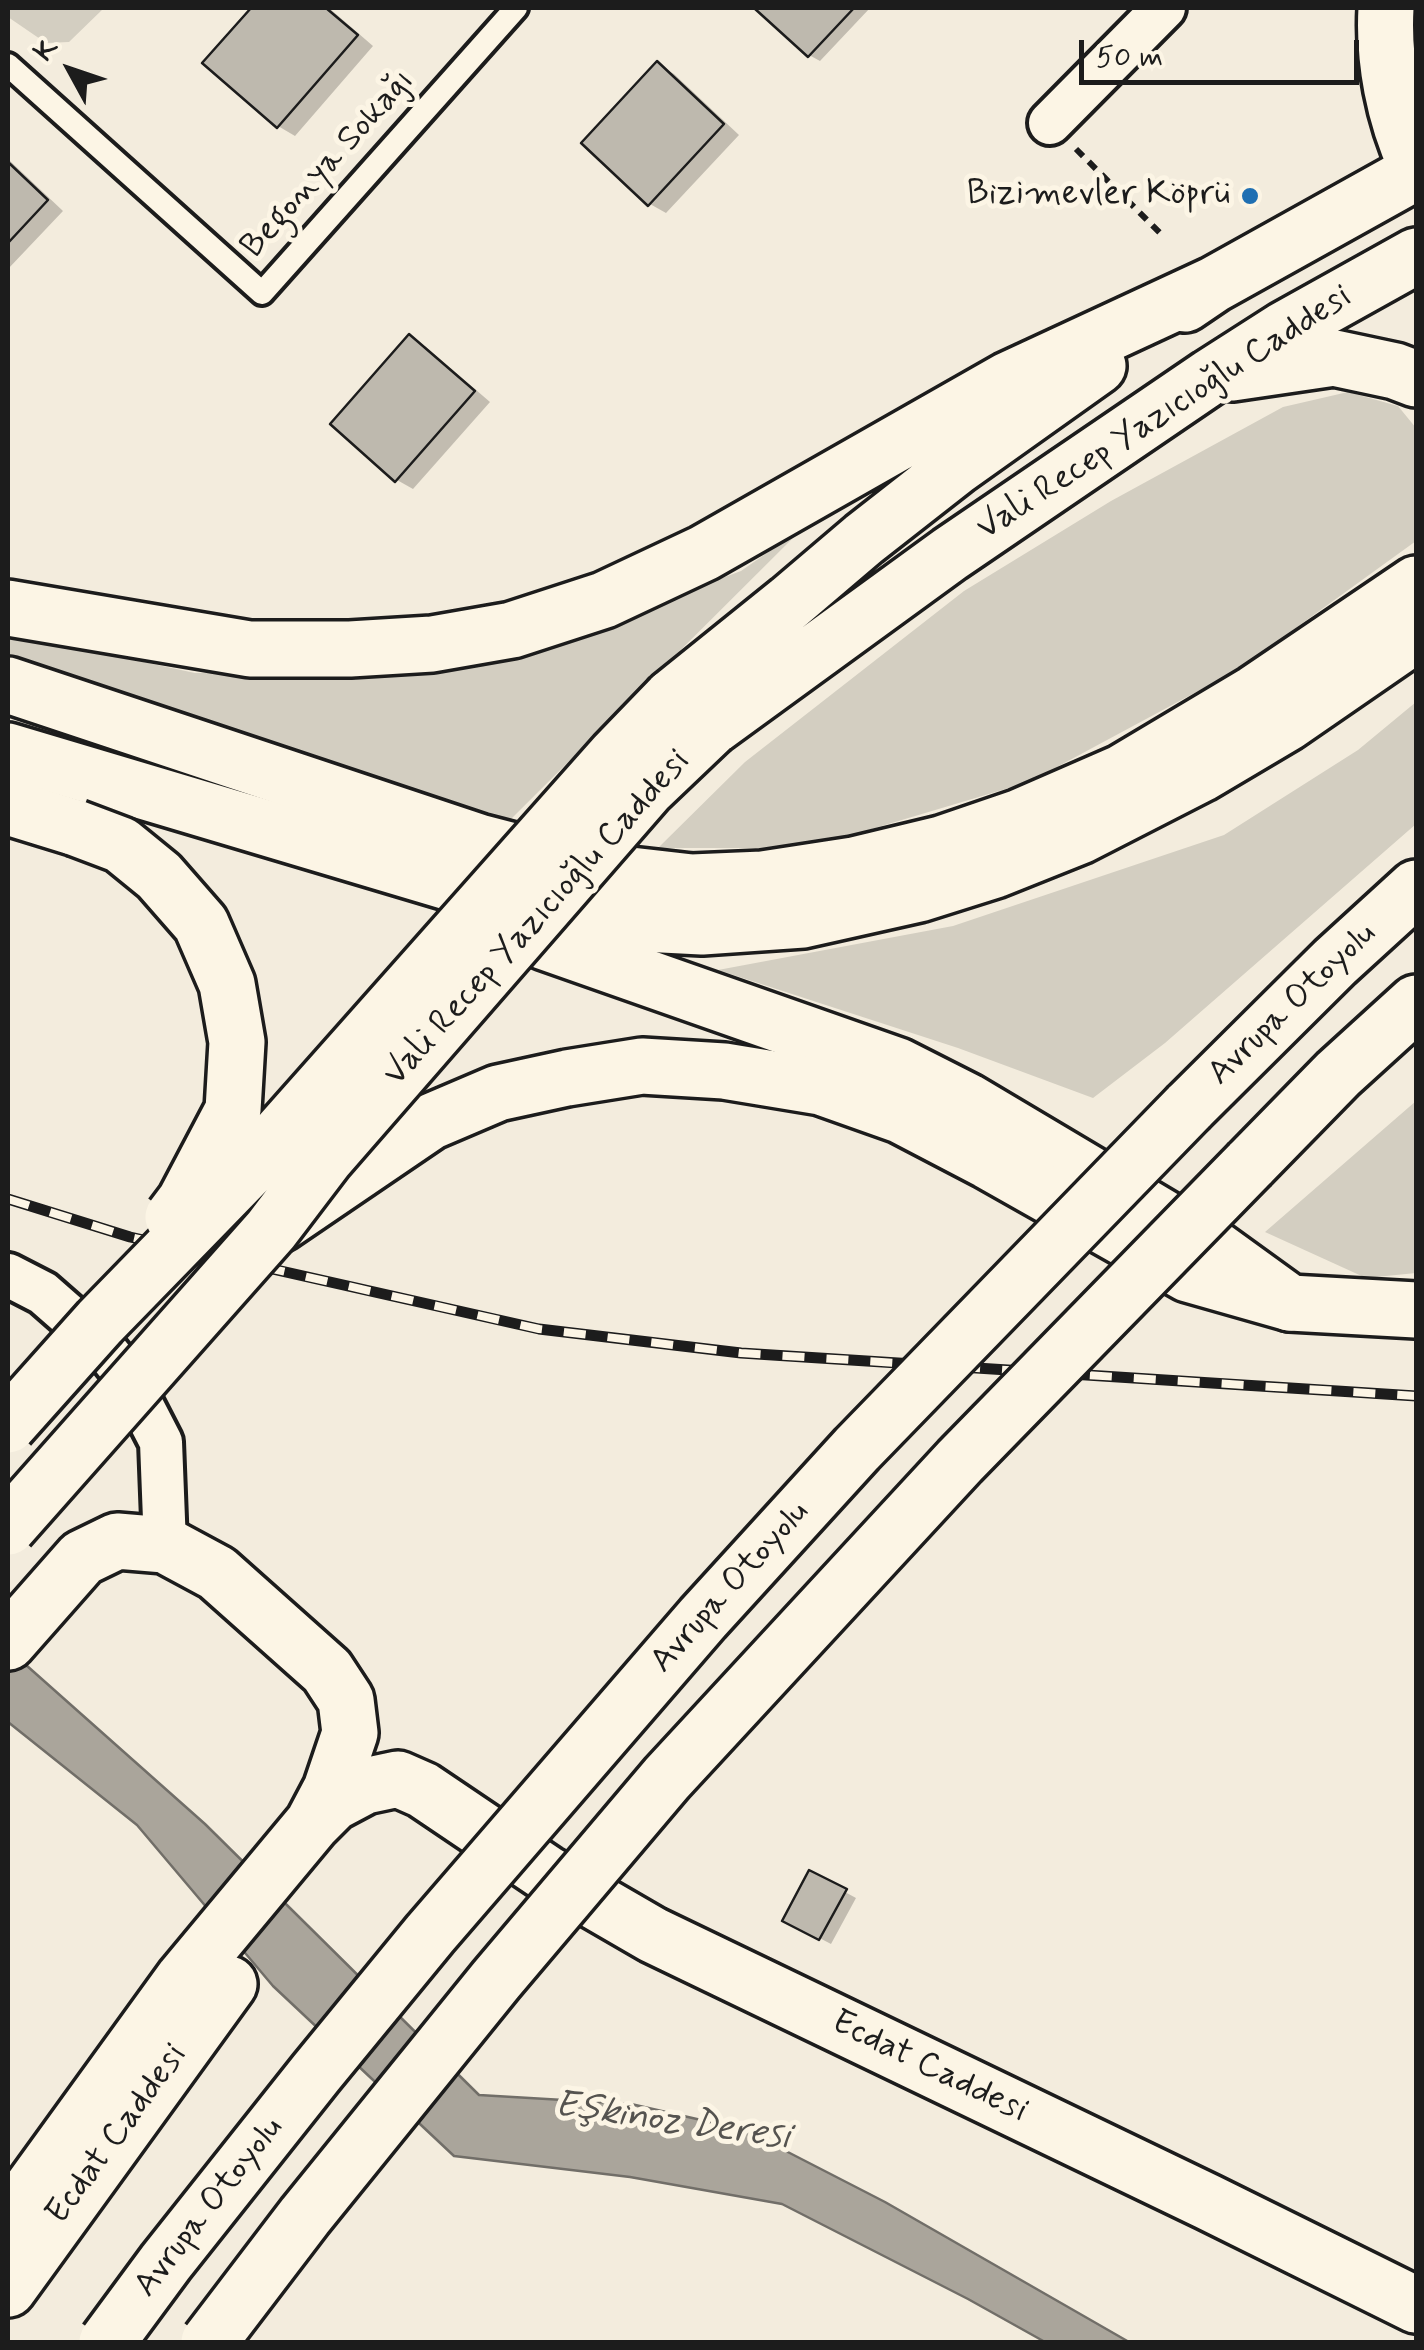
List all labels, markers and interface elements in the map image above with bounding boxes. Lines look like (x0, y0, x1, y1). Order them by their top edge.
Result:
north arrow (20, 20, 120, 120)
scale bar (1084, 20, 1364, 82)
text: K (26, 31, 67, 70)
text: 50 m (1096, 38, 1163, 77)
street label: Begonya Sokağı (233, 62, 425, 268)
place label: Bizimevler Köprü (967, 175, 1230, 217)
marker: Bizimevler Köprü (1239, 185, 1261, 207)
street label: Vali Recep Yazıcıoğlu Caddesi (970, 277, 1360, 551)
street label: Vali Recep Yazıcıoğlu Caddesi (376, 742, 700, 1096)
street label: Avrupa Otoyolu (1200, 914, 1386, 1096)
street label: Avrupa Otoyolu (643, 1493, 819, 1683)
street label: Ecdat Caddesi (824, 2002, 1034, 2134)
street label: Ecdat Caddesi (38, 2037, 198, 2233)
water label: Eşkinoz Deresi (551, 2084, 793, 2162)
street label: Avrupa Otoyolu (127, 2109, 293, 2307)

